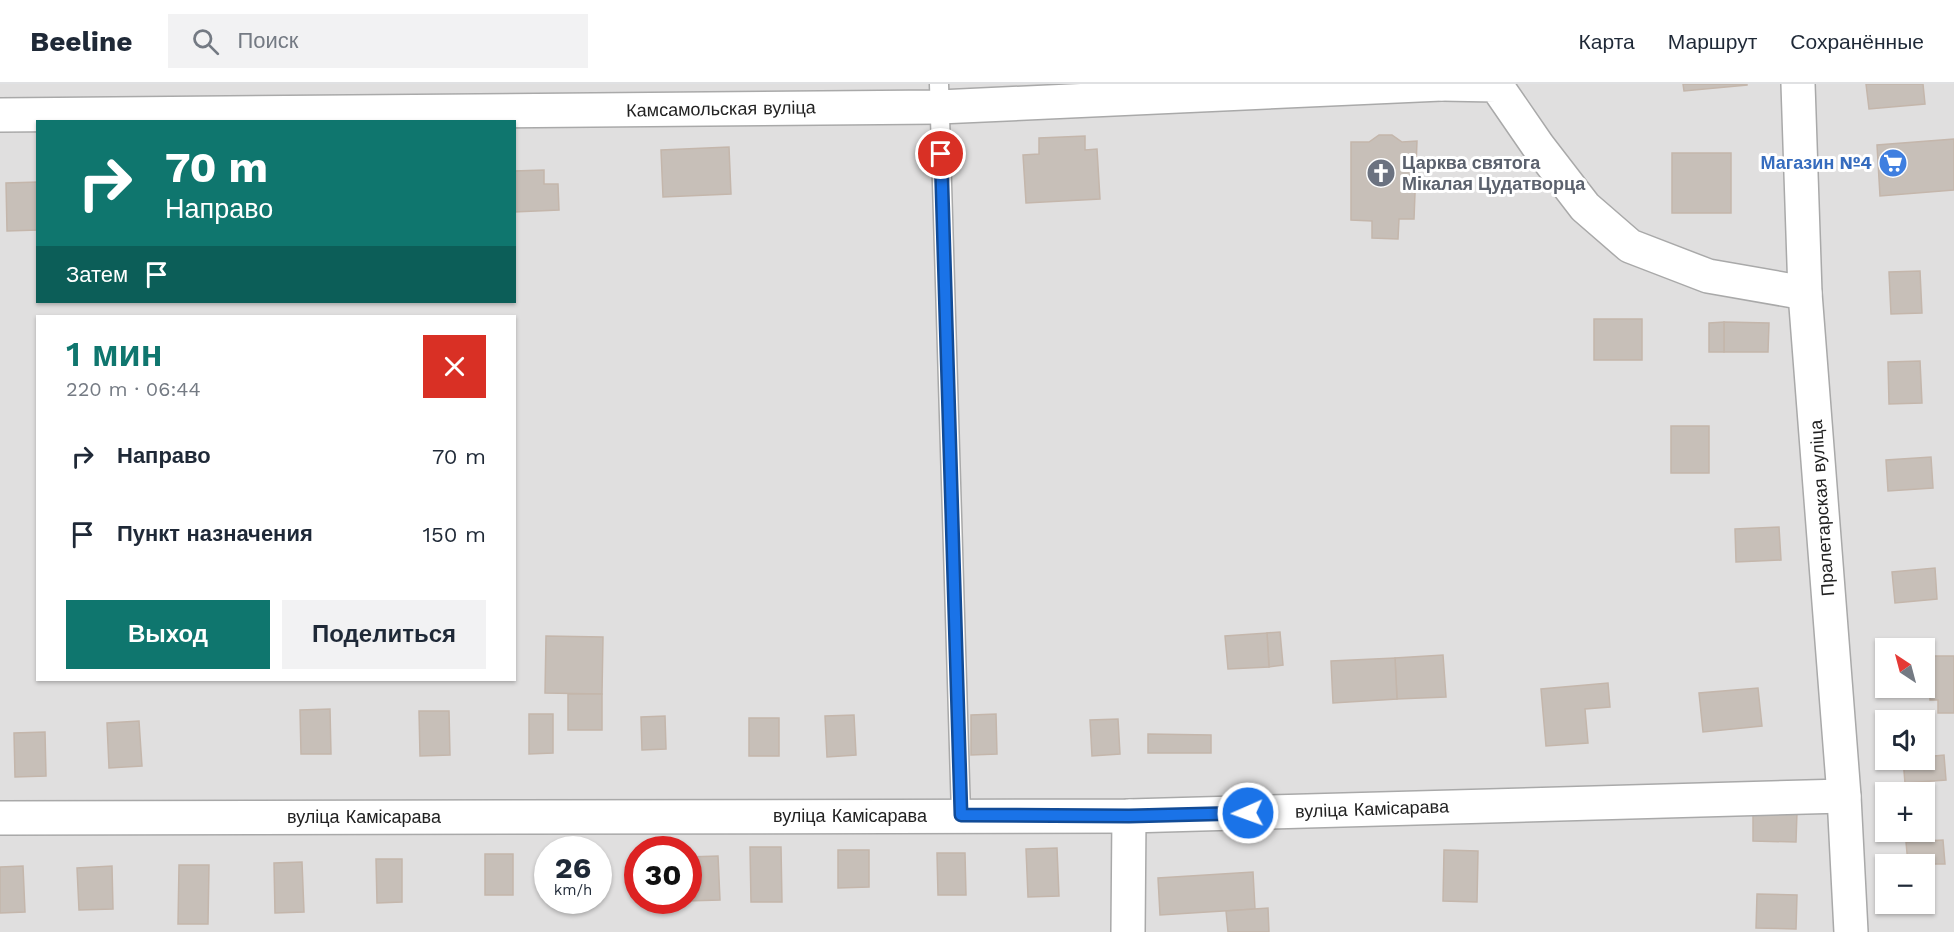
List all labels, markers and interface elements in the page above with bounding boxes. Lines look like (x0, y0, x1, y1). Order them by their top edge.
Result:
search box (168, 14, 588, 68)
text: Beeline (30, 25, 132, 58)
icon: search (189, 25, 222, 58)
text: Поиск (237, 28, 298, 53)
text: Карта (1579, 29, 1635, 54)
text: Маршрут (1668, 29, 1757, 54)
text: Сохранённые (1790, 29, 1924, 54)
street label: Камсамольская вуліца (626, 96, 817, 121)
pin (915, 128, 966, 179)
icon: arrive (924, 137, 957, 170)
text: 70 m (165, 143, 268, 192)
icon: right (66, 144, 144, 222)
supermarket icon: Магазин №4 (1877, 147, 1909, 179)
place label: Царква святога Мікалая Цудатворца (1402, 152, 1586, 194)
place label: Магазин №4 (1760, 152, 1872, 173)
church icon: Царква святога Мікалая Цудатворца (1365, 157, 1397, 189)
text: Направо (165, 193, 273, 225)
icon: arrive (140, 258, 173, 291)
text: Затем (66, 262, 128, 287)
text: 1 мин (66, 333, 163, 375)
button: close (423, 335, 486, 398)
text: 220 m · 06:44 (66, 377, 201, 401)
street label: Пралетарская вуліца (1805, 418, 1838, 597)
icon: right (66, 440, 99, 473)
text: Направо (117, 443, 211, 468)
text: 70 m (432, 444, 486, 469)
icon: arrive (66, 518, 99, 551)
text: Пункт назначения (117, 521, 313, 546)
text: 150 m (422, 522, 486, 547)
button: Выход (66, 600, 270, 669)
button: Поделиться (282, 600, 486, 669)
north arrow (1875, 638, 1935, 698)
map controls (1875, 638, 1935, 914)
button: sound (1875, 710, 1935, 770)
position arrow (1216, 781, 1280, 845)
button: + (1875, 782, 1935, 842)
street label: вуліца Камісарава (1295, 795, 1450, 822)
street label: вуліца Камісарава (773, 805, 928, 826)
street label: вуліца Камісарава (287, 806, 442, 827)
speed limit sign: 30 (624, 836, 702, 914)
text: 26 (555, 850, 591, 885)
button: − (1875, 854, 1935, 914)
text: km/h (554, 881, 592, 899)

